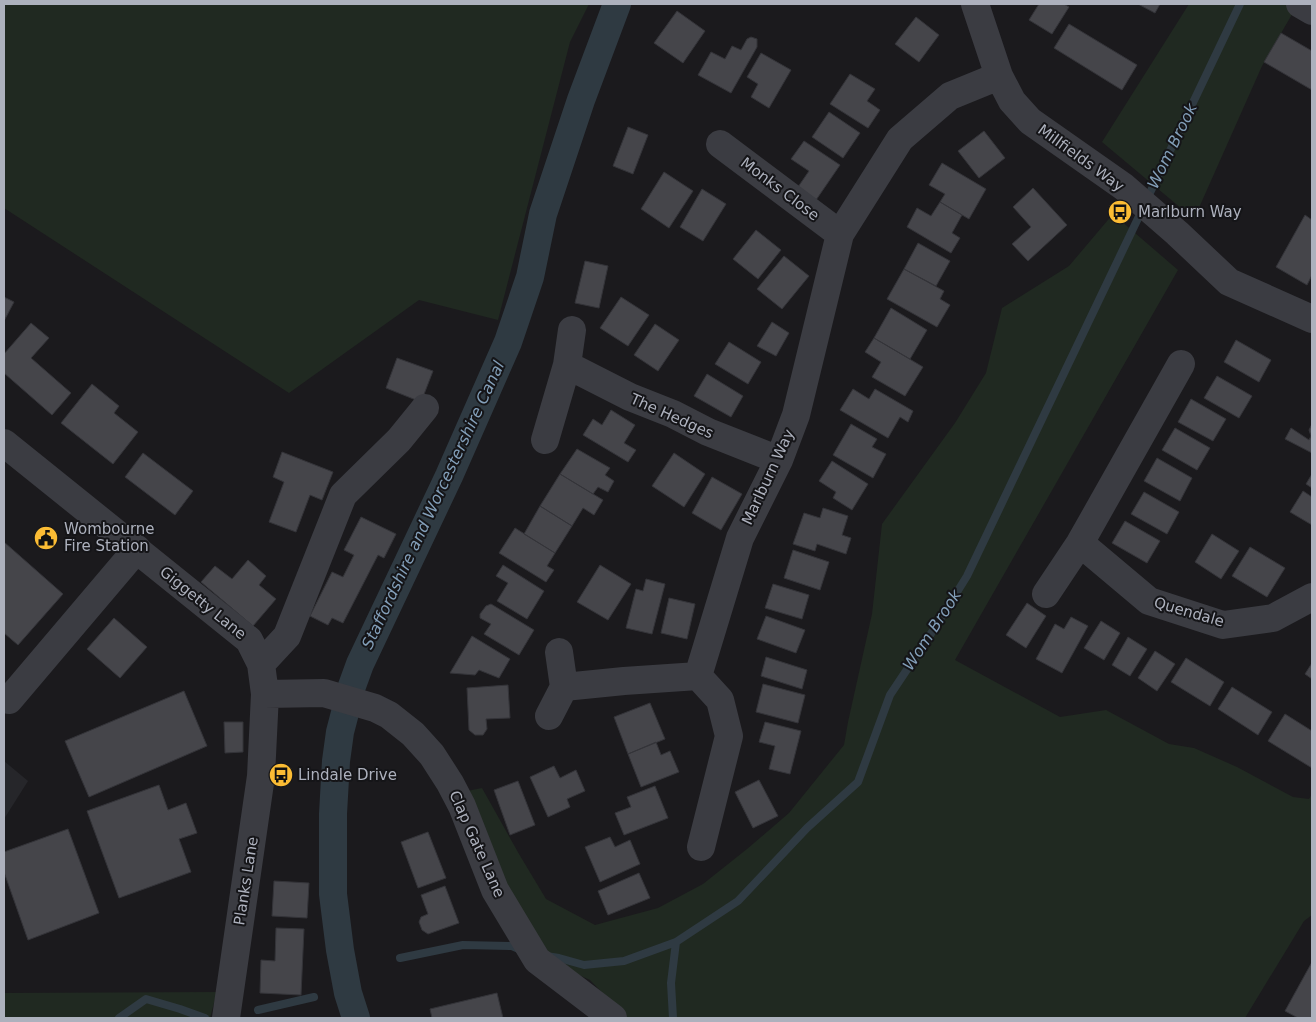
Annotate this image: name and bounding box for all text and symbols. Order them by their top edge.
water label: Wom Brook [1143,100,1201,192]
street label: Millfields Way [1034,121,1128,195]
street label: Monks Close [737,154,823,224]
bus stop icon: Marlburn Way [1107,199,1133,225]
place label: Marlburn Way [1138,203,1242,221]
water label: Staffordshire and Worcestershire Canal [358,357,509,652]
street label: The Hedges [627,389,717,442]
street label: Marlburn Way [738,426,798,528]
place label: Wombourne Fire Station [64,520,155,555]
public building icon: Wombourne Fire Station [33,525,59,551]
street label: Giggetty Lane [156,563,250,643]
water label: Wom Brook [899,585,966,674]
street label: Quendale [1152,593,1226,631]
bus stop icon: Lindale Drive [268,762,294,788]
place label: Lindale Drive [298,766,397,784]
street label: Clap Gate Lane [445,788,509,900]
street label: Planks Lane [230,835,262,927]

